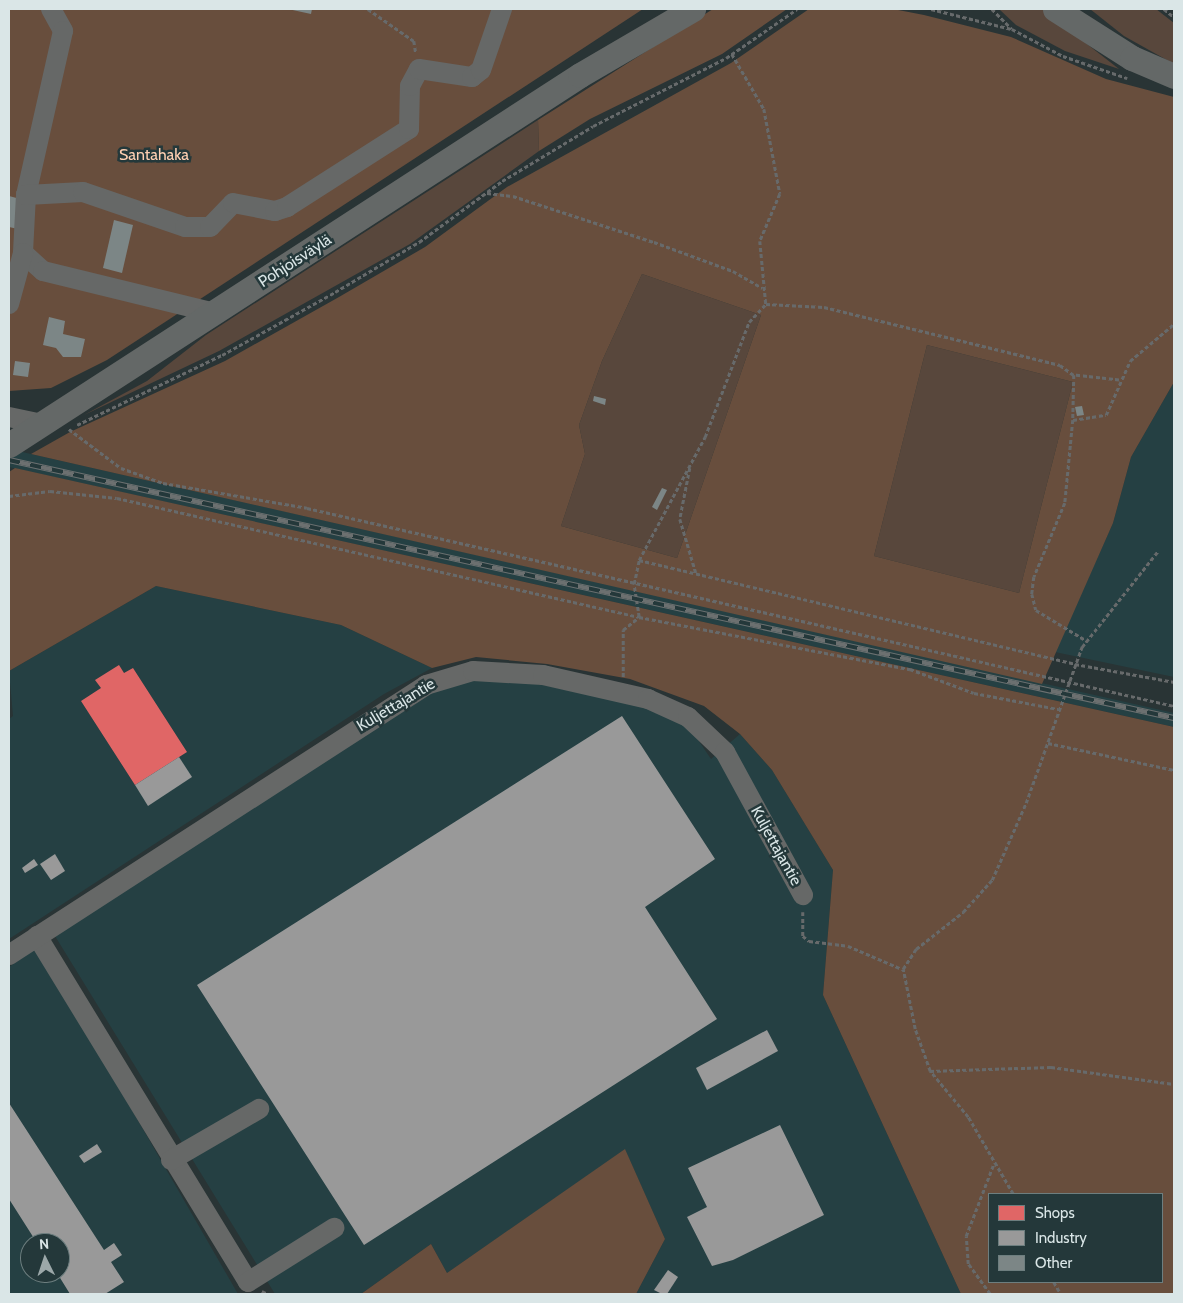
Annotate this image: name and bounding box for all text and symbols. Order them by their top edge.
park label: Santahaka [119,145,189,165]
street label: Pohjoisväylä [255,230,335,292]
street label: Kuljettajantie [353,674,439,736]
street label: Kuljettajantie [746,803,806,889]
legend [988,1193,1163,1283]
text: Shops [1035,1204,1075,1222]
text: Industry [1035,1229,1087,1247]
north arrow [20,1233,70,1283]
text: N [38,1235,50,1253]
text: Other [1035,1254,1072,1272]

